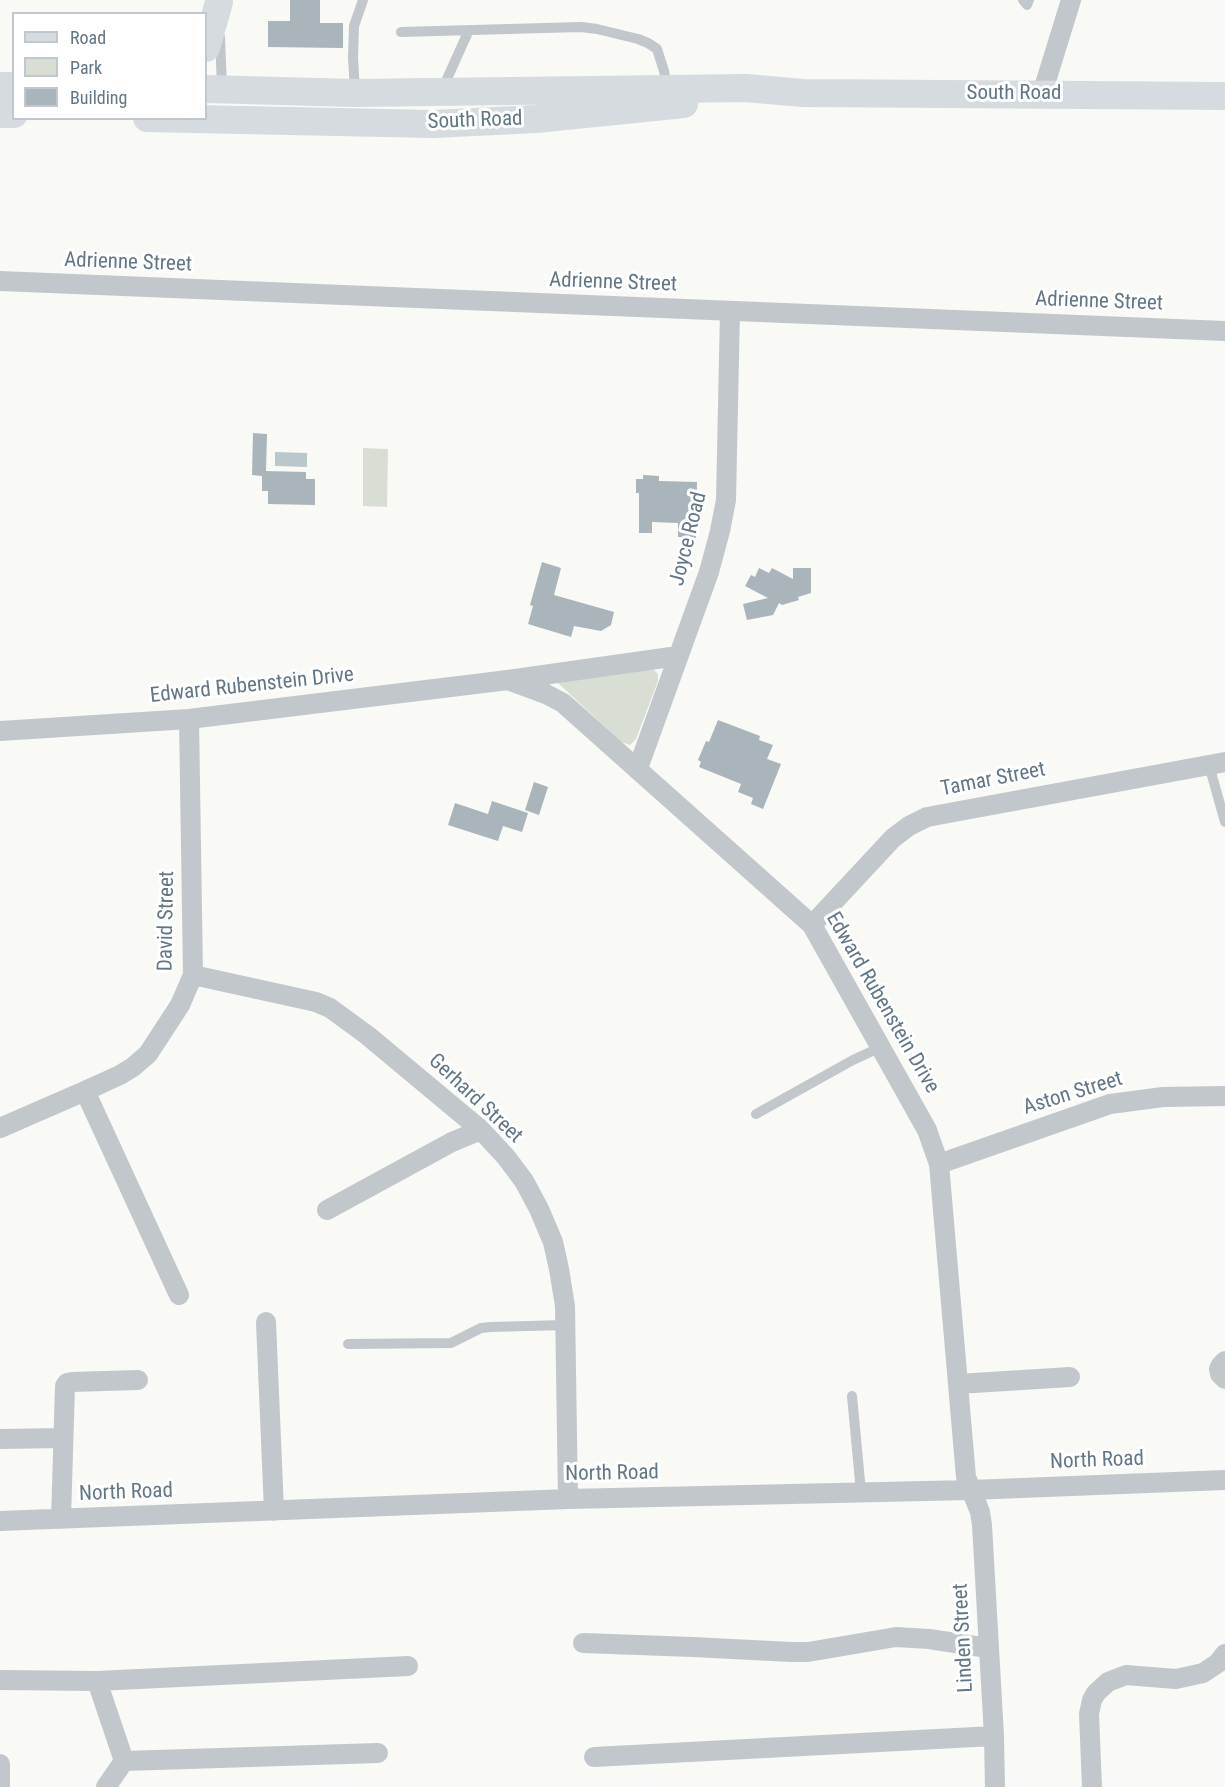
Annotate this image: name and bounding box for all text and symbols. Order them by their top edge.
legend [12,12,207,120]
text: Road [70,27,106,48]
text: Park [70,57,102,78]
street label: South Road [967,81,1061,107]
text: Building [70,87,127,108]
street label: South Road [427,107,523,135]
street label: Adrienne Street [64,248,192,278]
street label: Adrienne Street [549,268,677,298]
street label: Adrienne Street [1035,287,1163,317]
street label: Joyce Road [665,490,713,588]
street label: Edward Rubenstein Drive [149,663,355,709]
street label: Tamar Street [939,758,1047,802]
street label: David Street [154,871,180,971]
street label: Edward Rubenstein Drive [820,908,944,1098]
street label: Gerhard Street [423,1049,527,1149]
street label: Aston Street [1020,1067,1126,1121]
street label: North Road [1050,1447,1144,1475]
street label: North Road [565,1461,659,1487]
street label: North Road [79,1479,173,1507]
street label: Linden Street [949,1583,979,1693]

